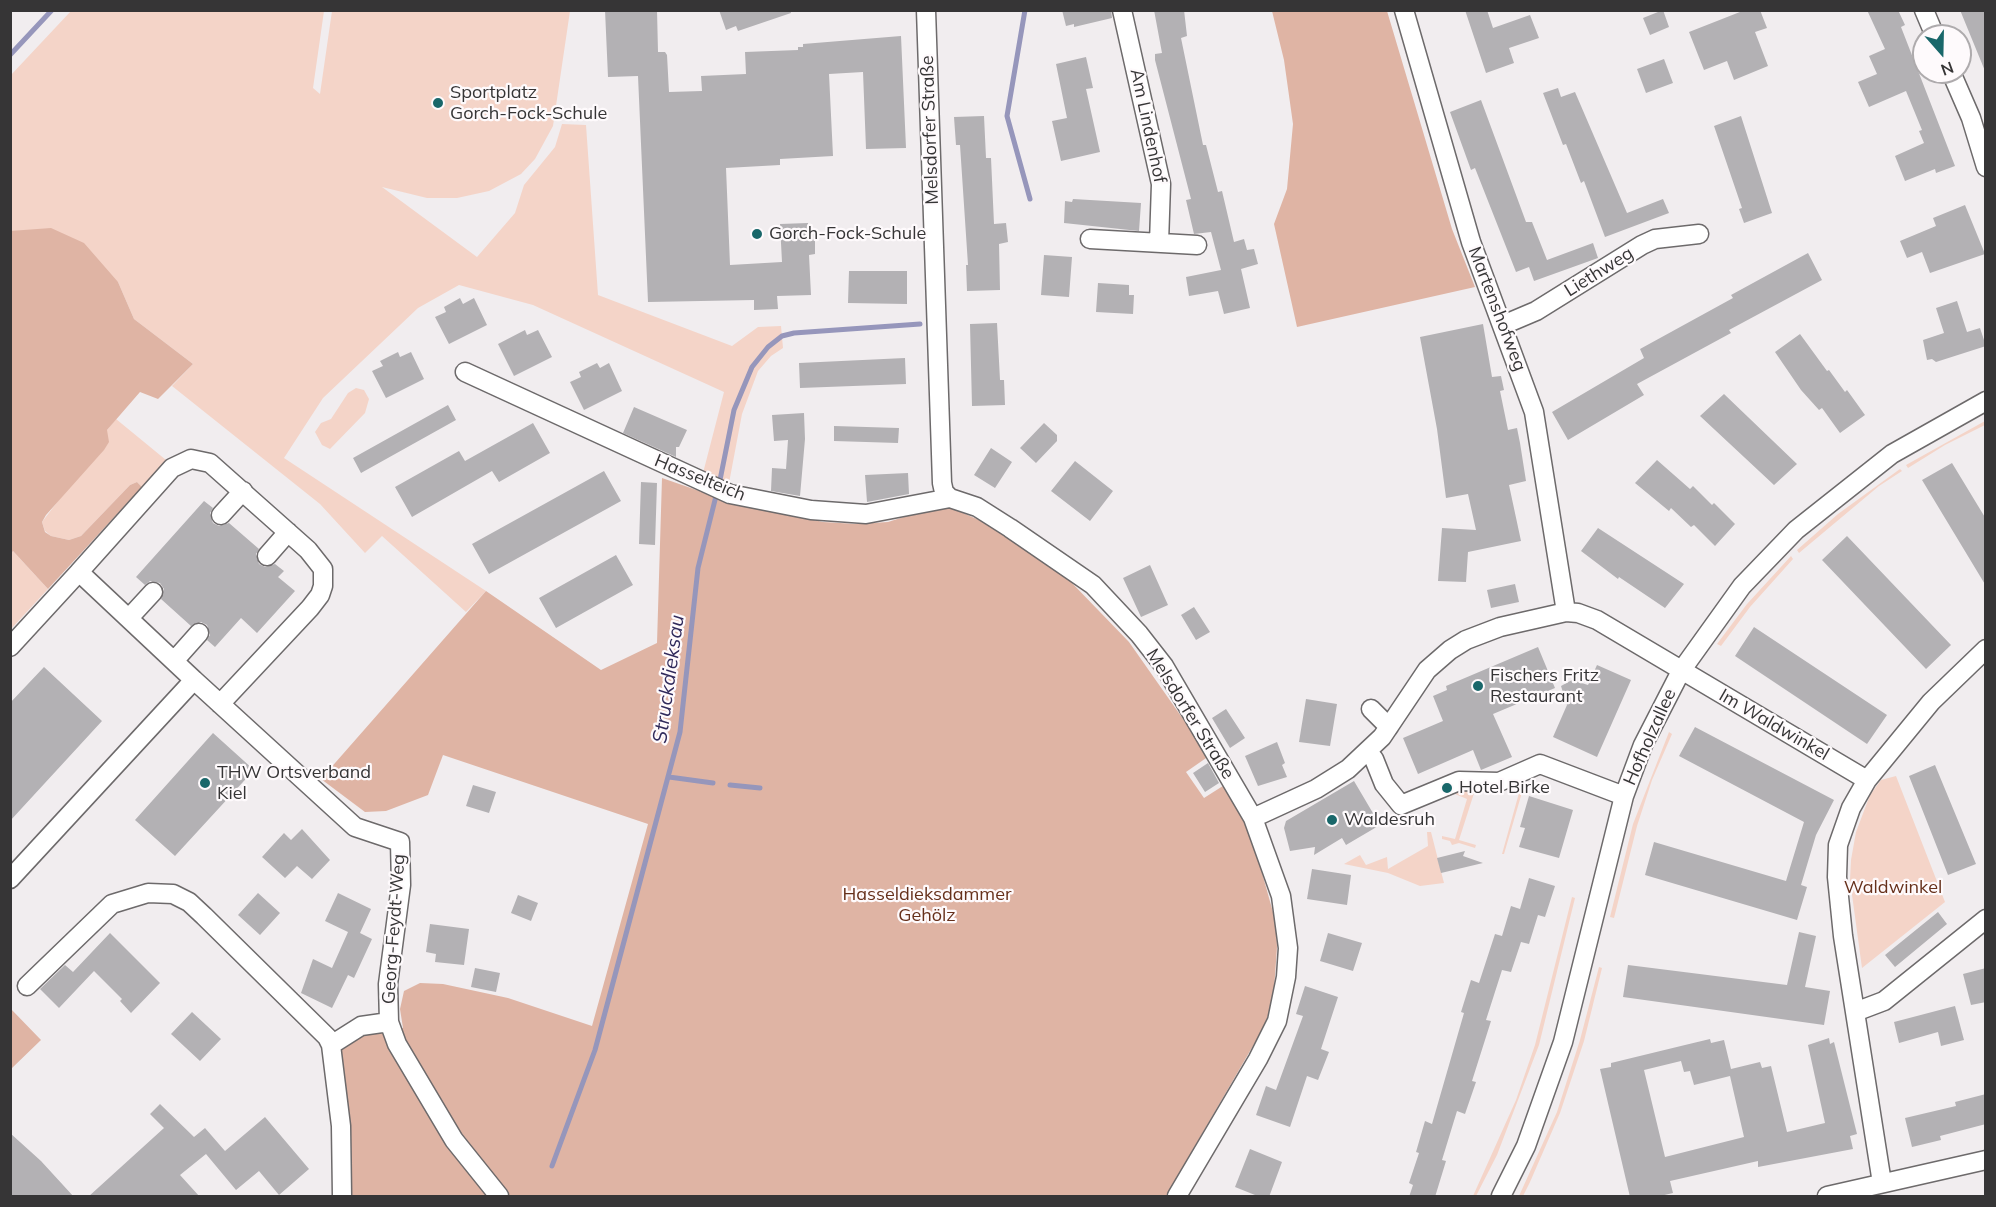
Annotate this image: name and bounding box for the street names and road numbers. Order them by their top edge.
street label: Melsdorfer Straße [917,55,943,205]
street label: Am Lindenhof [1125,67,1171,185]
street label: Liethweg [1561,242,1637,302]
street label: Martenshofweg [1463,244,1531,374]
street label: Hasselteich [651,450,749,506]
street label: Melsdorfer Straße [1141,645,1239,783]
street label: Hofholzallee [1619,685,1681,789]
street label: Im Waldwinkel [1715,685,1833,765]
street label: Georg-Feydt-Weg [378,853,410,1005]

